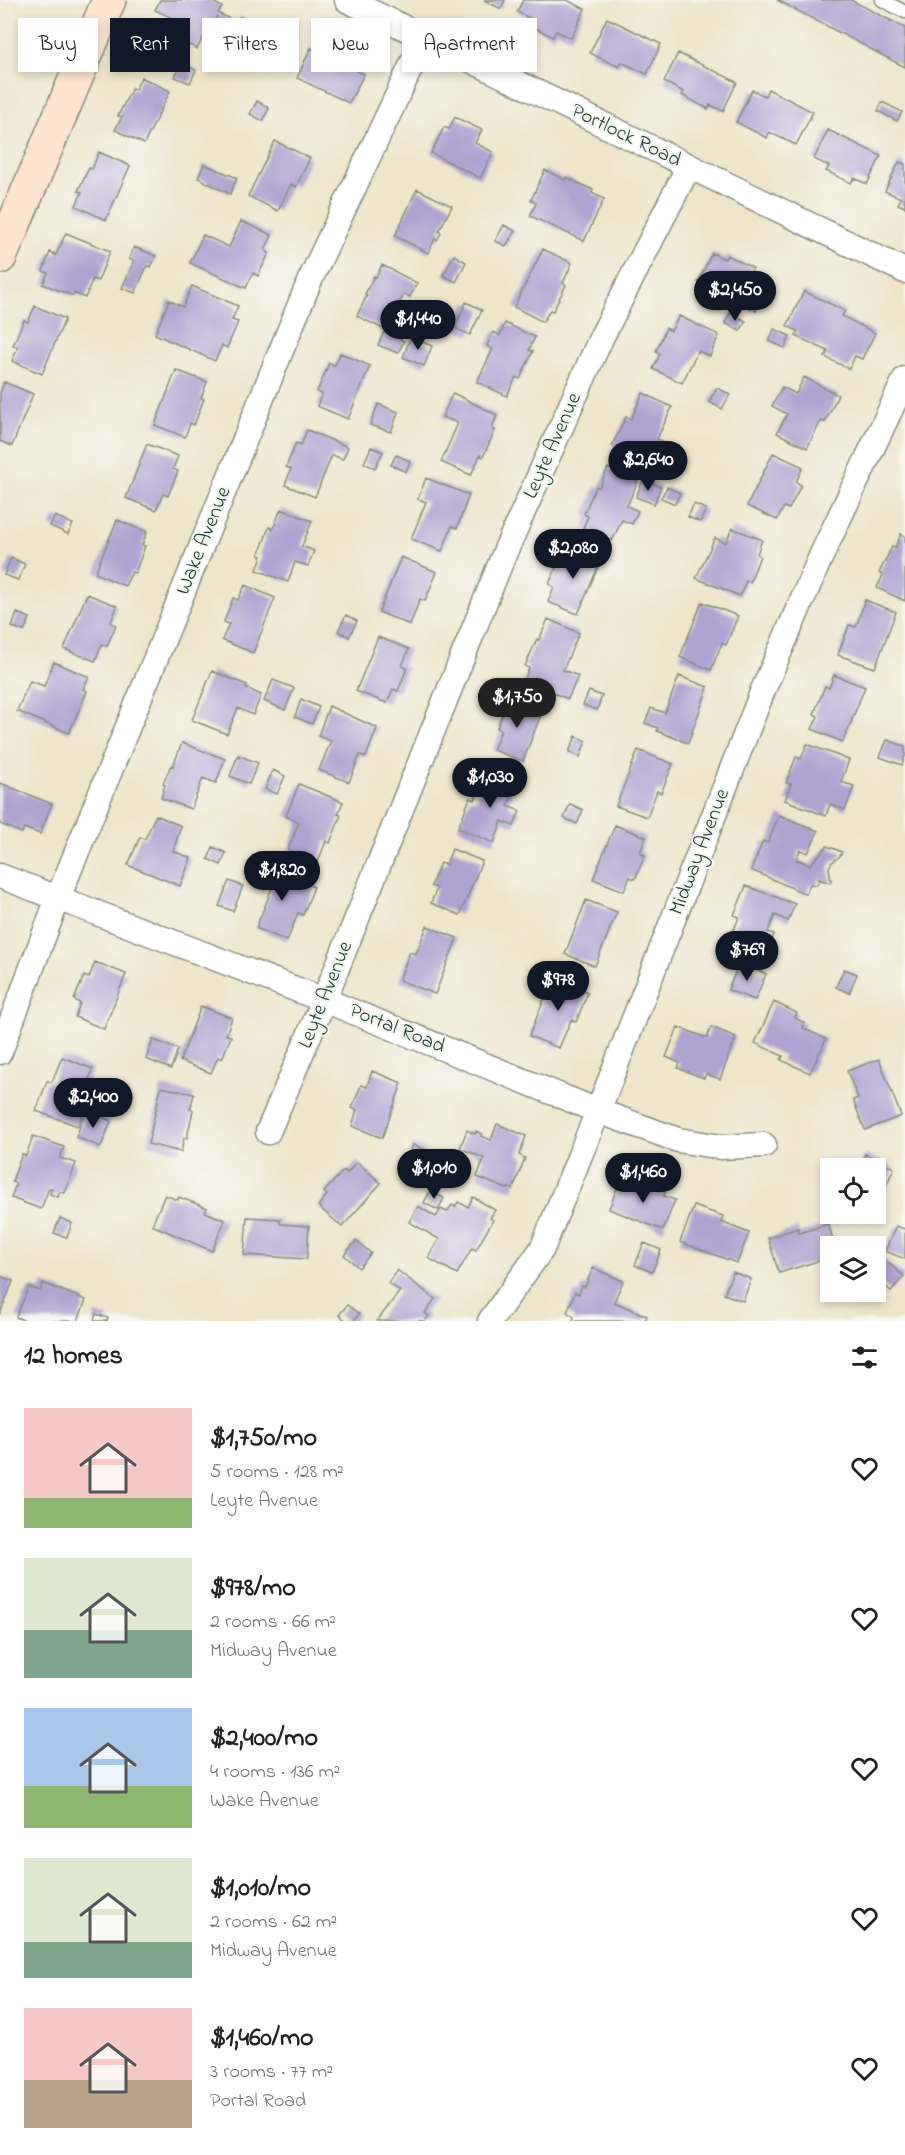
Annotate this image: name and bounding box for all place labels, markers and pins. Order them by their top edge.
pin: $2,450 [686,271,784,322]
pin: $1,440 [369,300,467,351]
pin: $2,640 [599,441,697,492]
pin: $2,080 [524,529,622,580]
pin: $1,750 [468,678,566,729]
pin: $1,030 [441,758,539,809]
pin: $1,820 [233,851,331,902]
pin: $769 [711,931,783,982]
pin: $978 [522,961,594,1012]
pin: $2,400 [44,1078,142,1129]
pin: $1,010 [385,1149,483,1200]
pin: $1,460 [594,1153,692,1204]

